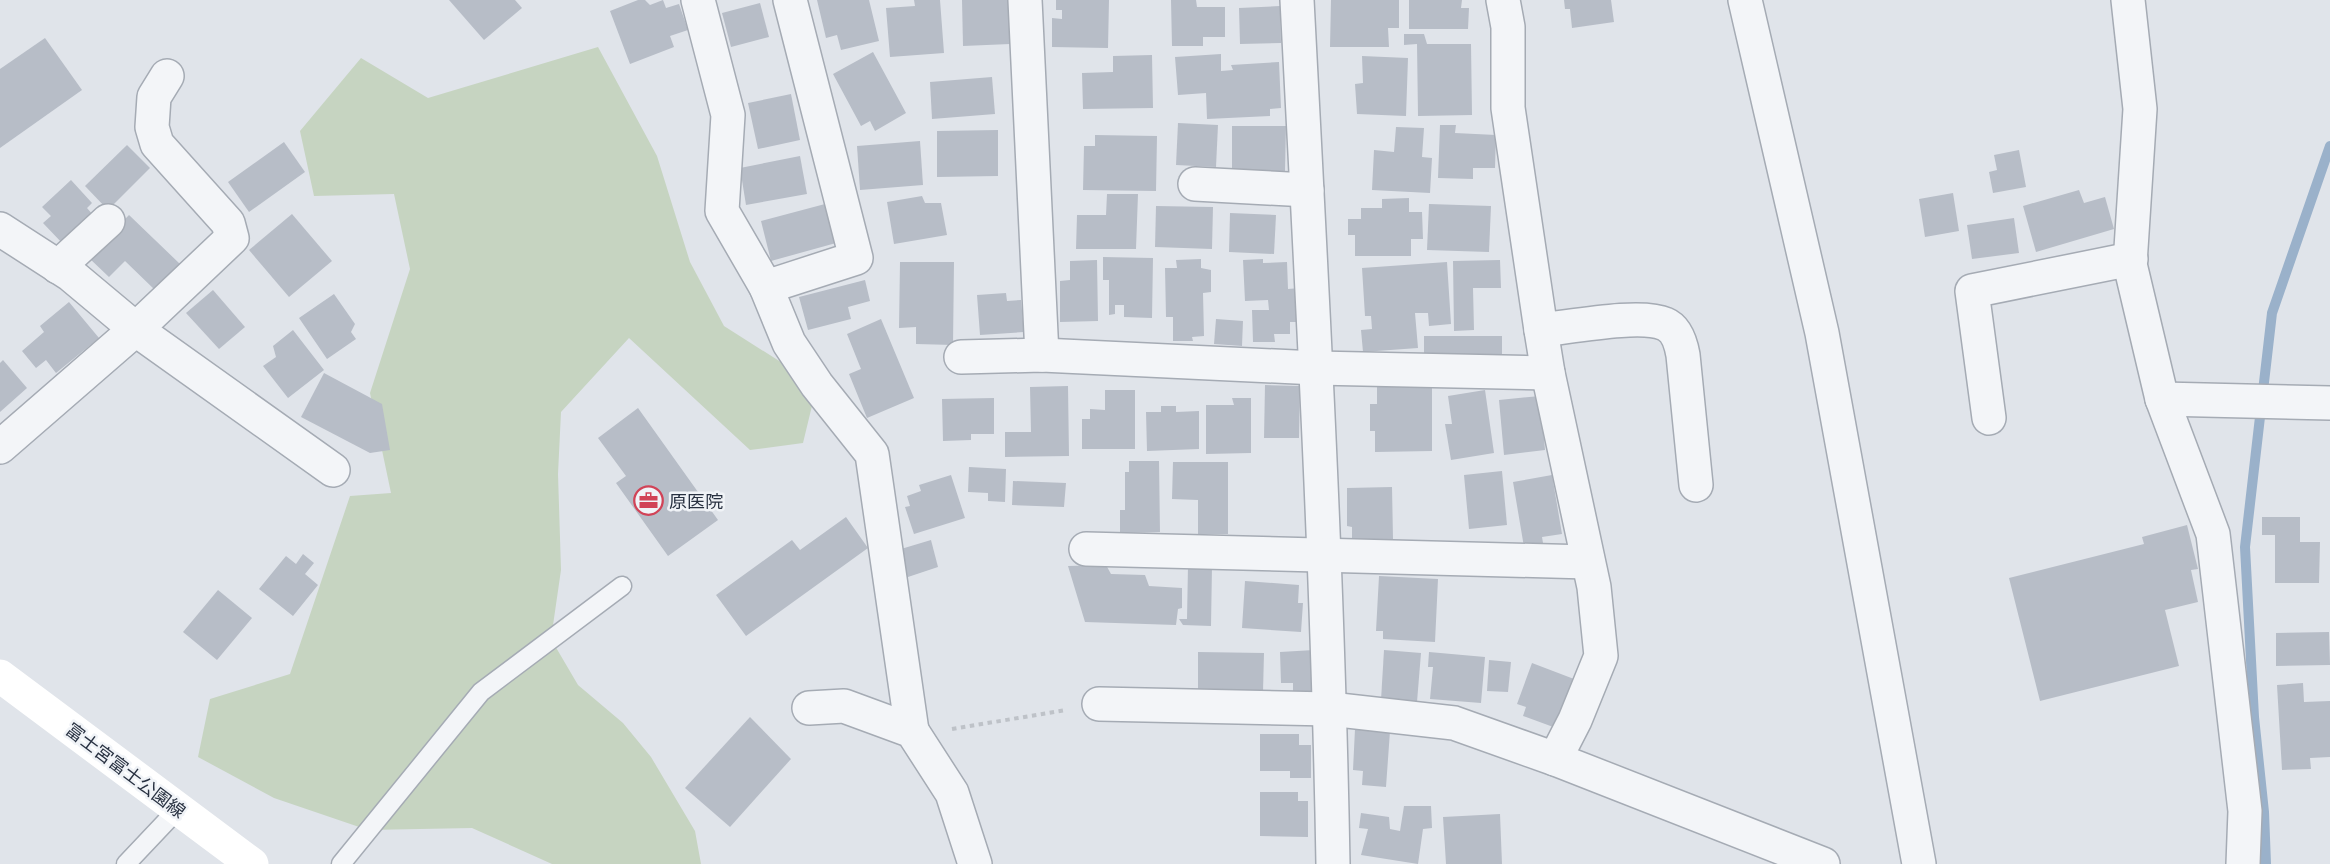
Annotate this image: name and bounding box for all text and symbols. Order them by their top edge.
office icon: 原医院 [632,485,664,517]
place label: 原医院 [669,489,723,513]
street label: 富士宮富士公園線 [61,717,191,823]

